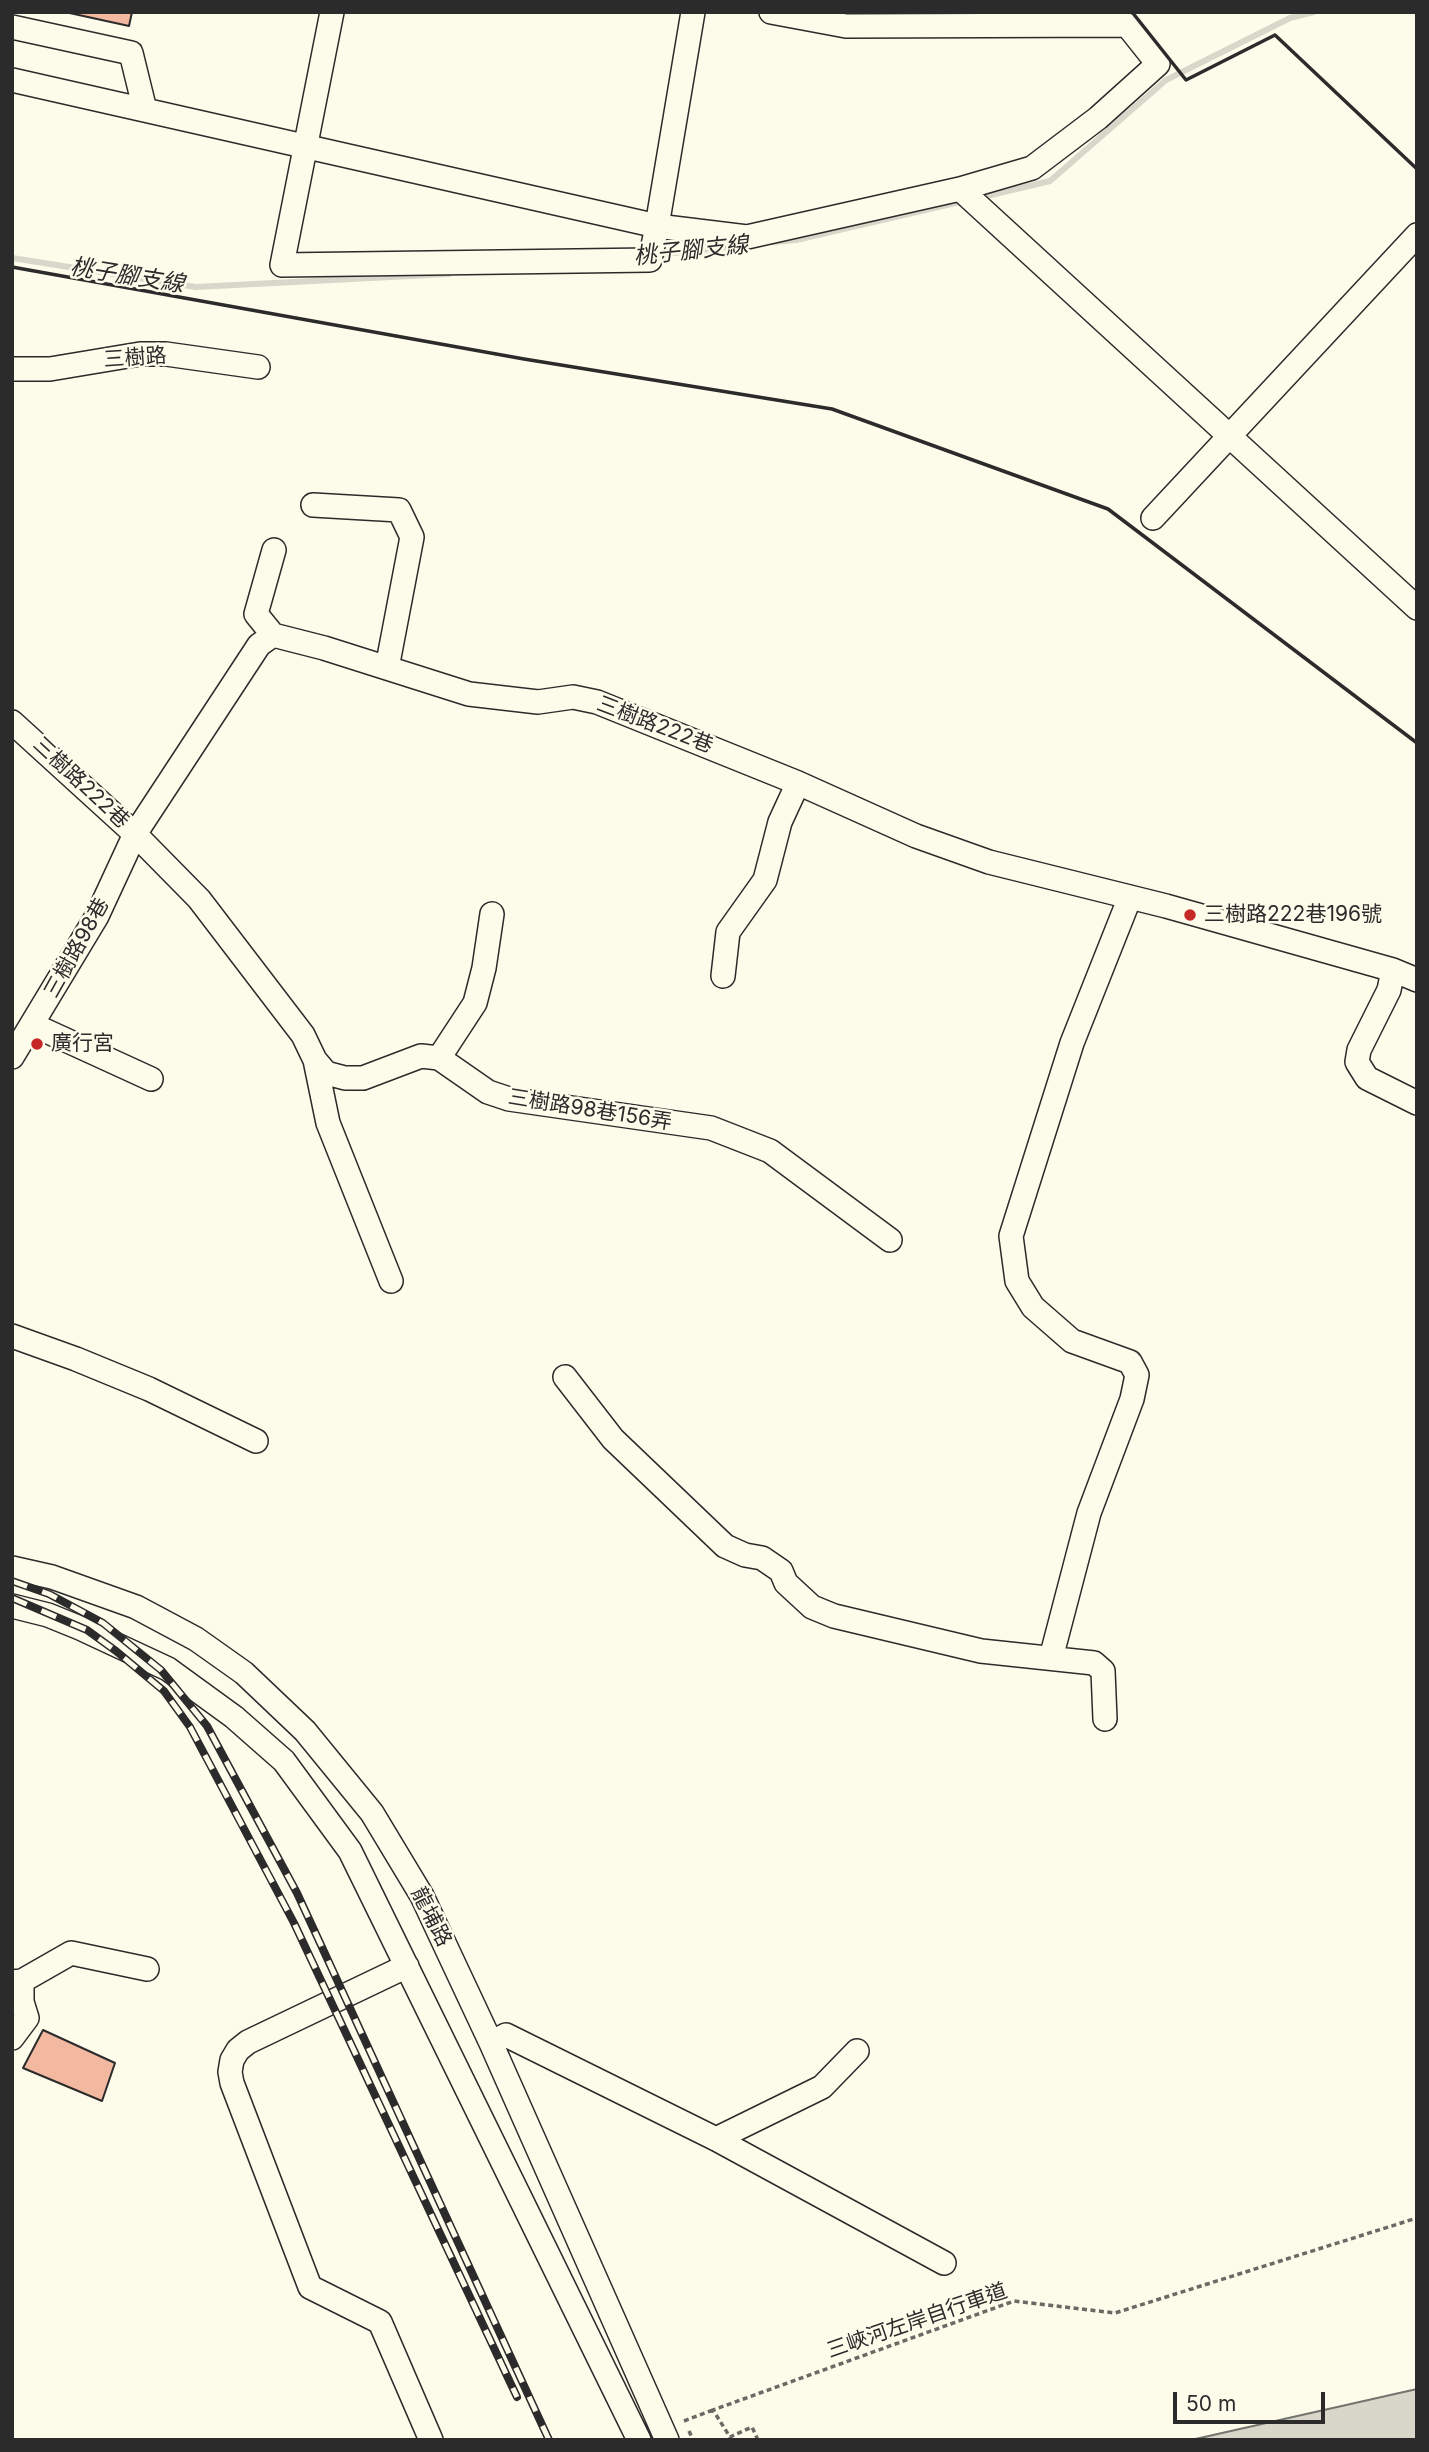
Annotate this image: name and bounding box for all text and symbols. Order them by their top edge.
water label: 桃子腳支線 [632,231,750,271]
water label: 桃子腳支線 [68,253,186,299]
street label: 三樹路 [103,343,167,373]
street label: 三樹路222巷 [593,691,717,759]
street label: 三樹路222巷 [28,732,134,834]
street label: 三樹路98巷 [39,894,115,1002]
place label: 三樹路222巷196號 [1204,902,1382,928]
marker: 三樹路222巷196號 [1182,907,1198,923]
place label: 廣行宮 [51,1031,114,1057]
marker: 廣行宮 [29,1036,45,1052]
street label: 三樹路98巷156弄 [506,1085,674,1135]
street label: 龍埔路 [405,1883,457,1951]
street label: 三峽河左岸自行車道 [824,2278,1010,2364]
scale bar [1177,2378,1329,2422]
text: 50 m [1186,2391,1236,2416]

